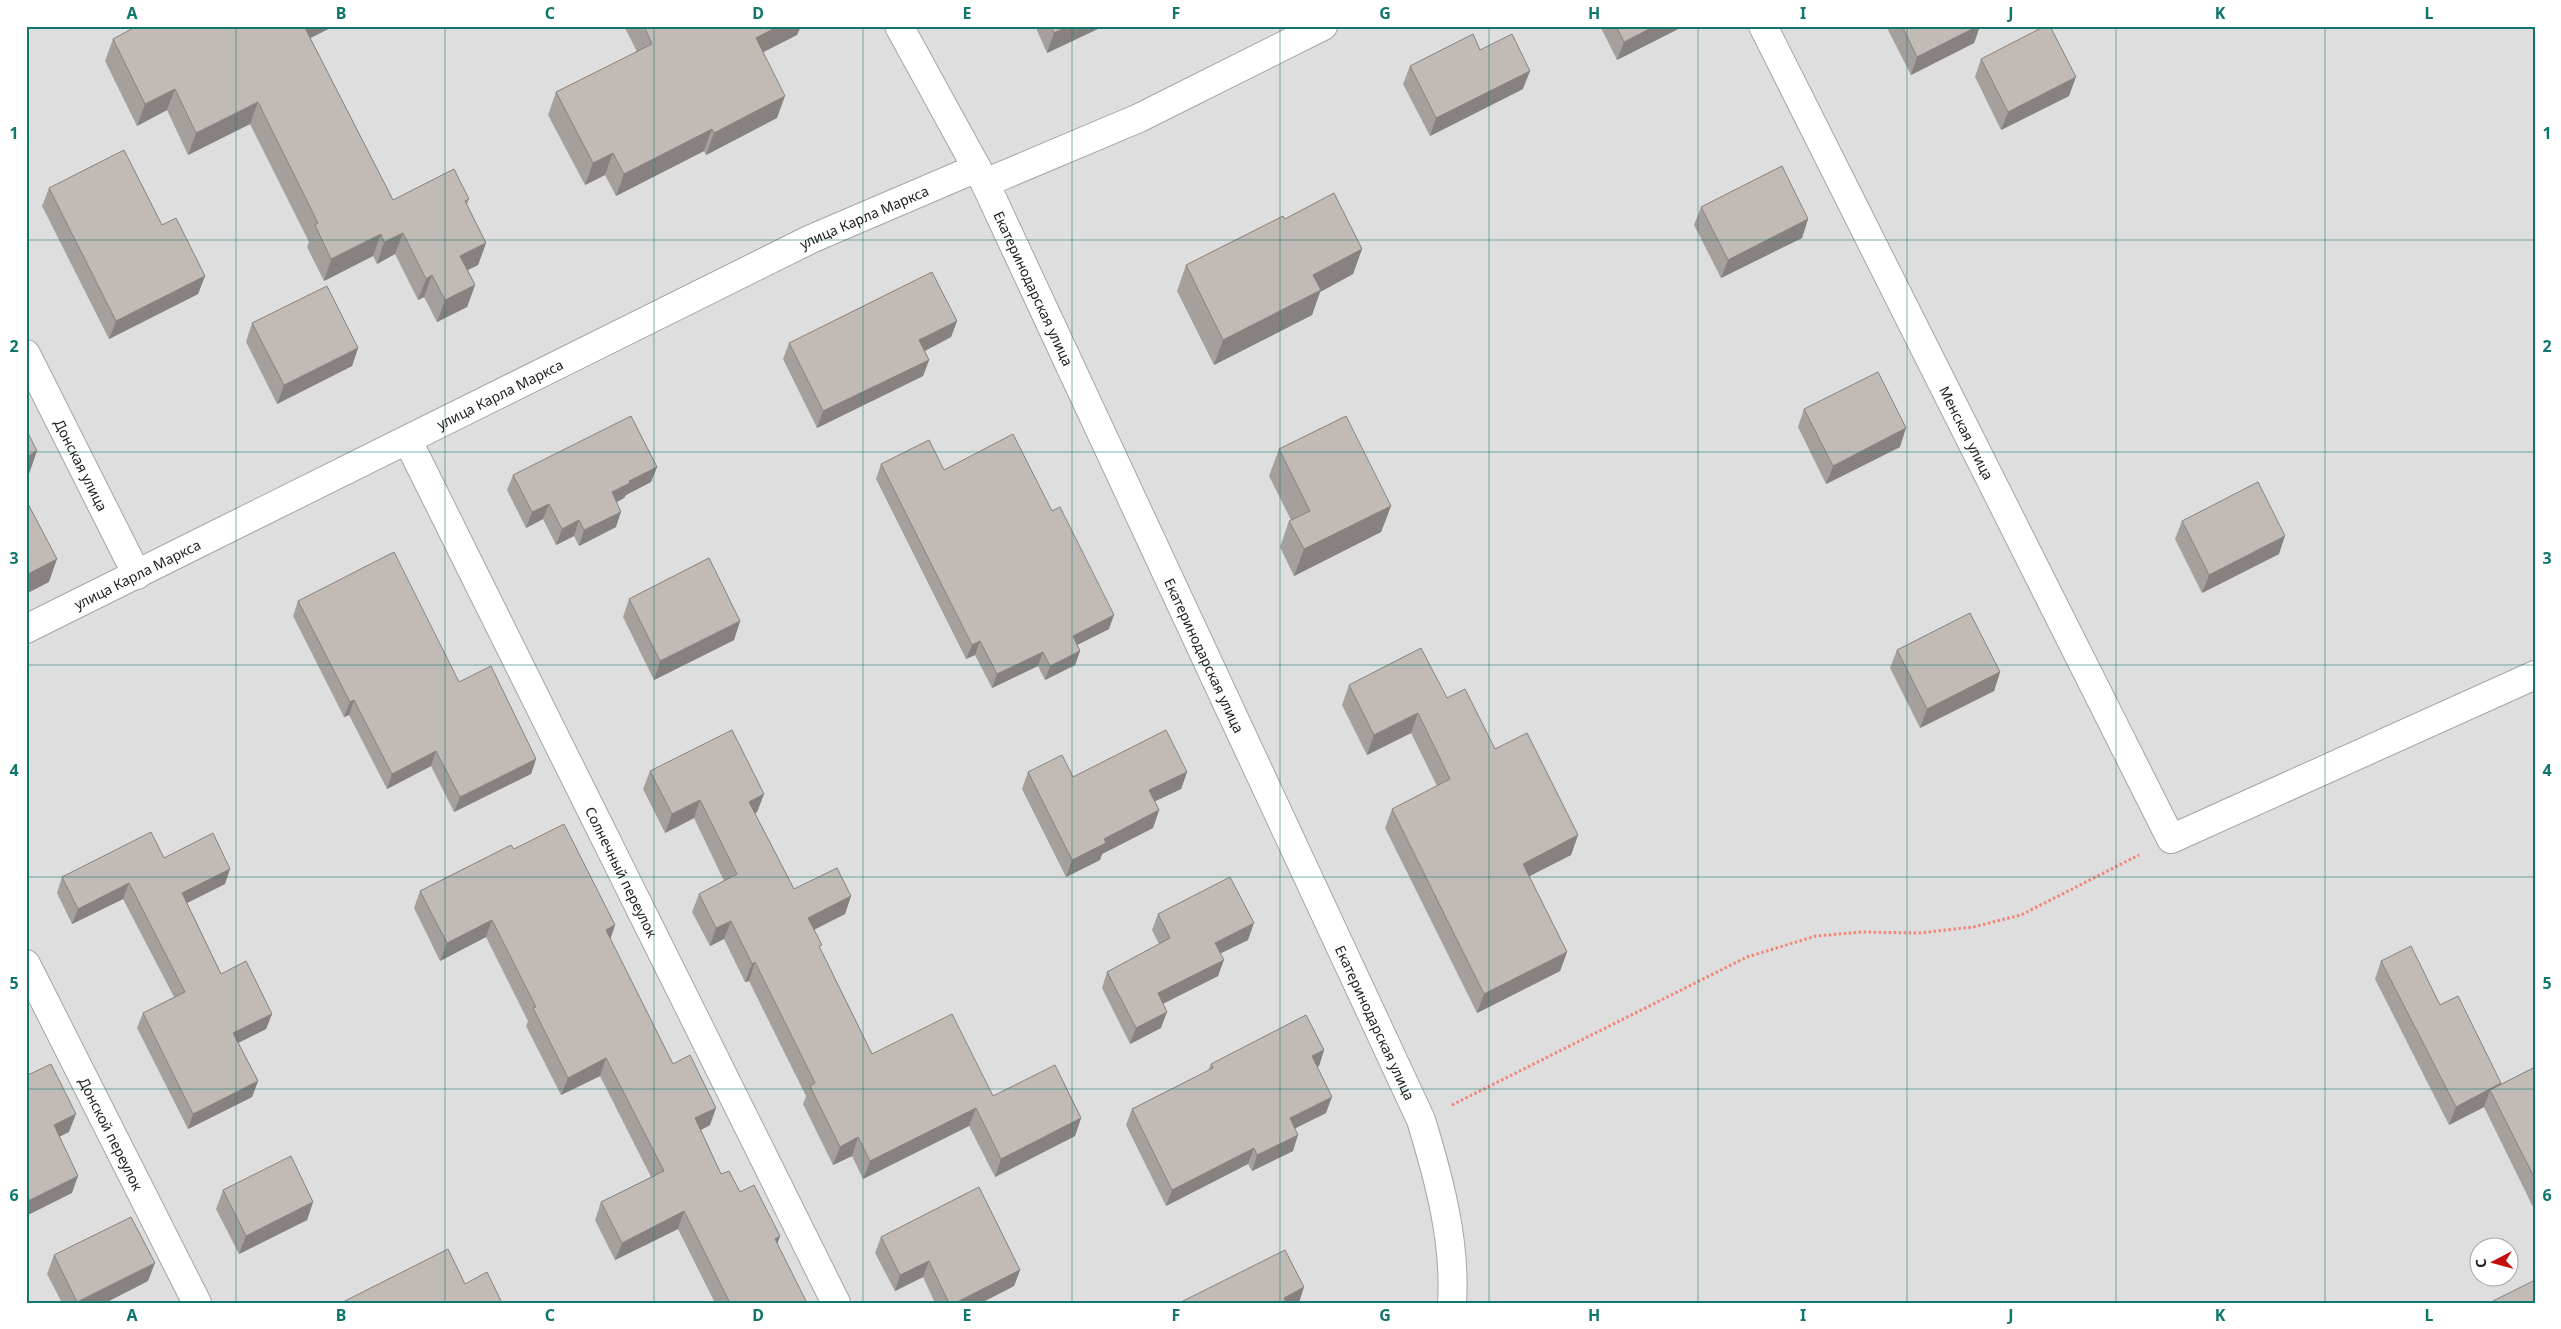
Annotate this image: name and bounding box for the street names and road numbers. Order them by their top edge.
street label: улица Карла Маркса [796,180,931,253]
street label: Екатеринодарская улица [990,208,1078,369]
street label: улица Карла Маркса [433,354,566,433]
street label: Менская улица [1936,383,1999,483]
street label: Донская улица [51,416,113,514]
street label: улица Карла Маркса [71,534,203,613]
street label: Екатеринодарская улица [1161,575,1249,736]
street label: Солнечный переулок [581,803,663,941]
street label: Екатеринодарская улица [1331,942,1420,1103]
street label: Донской переулок [75,1074,148,1194]

